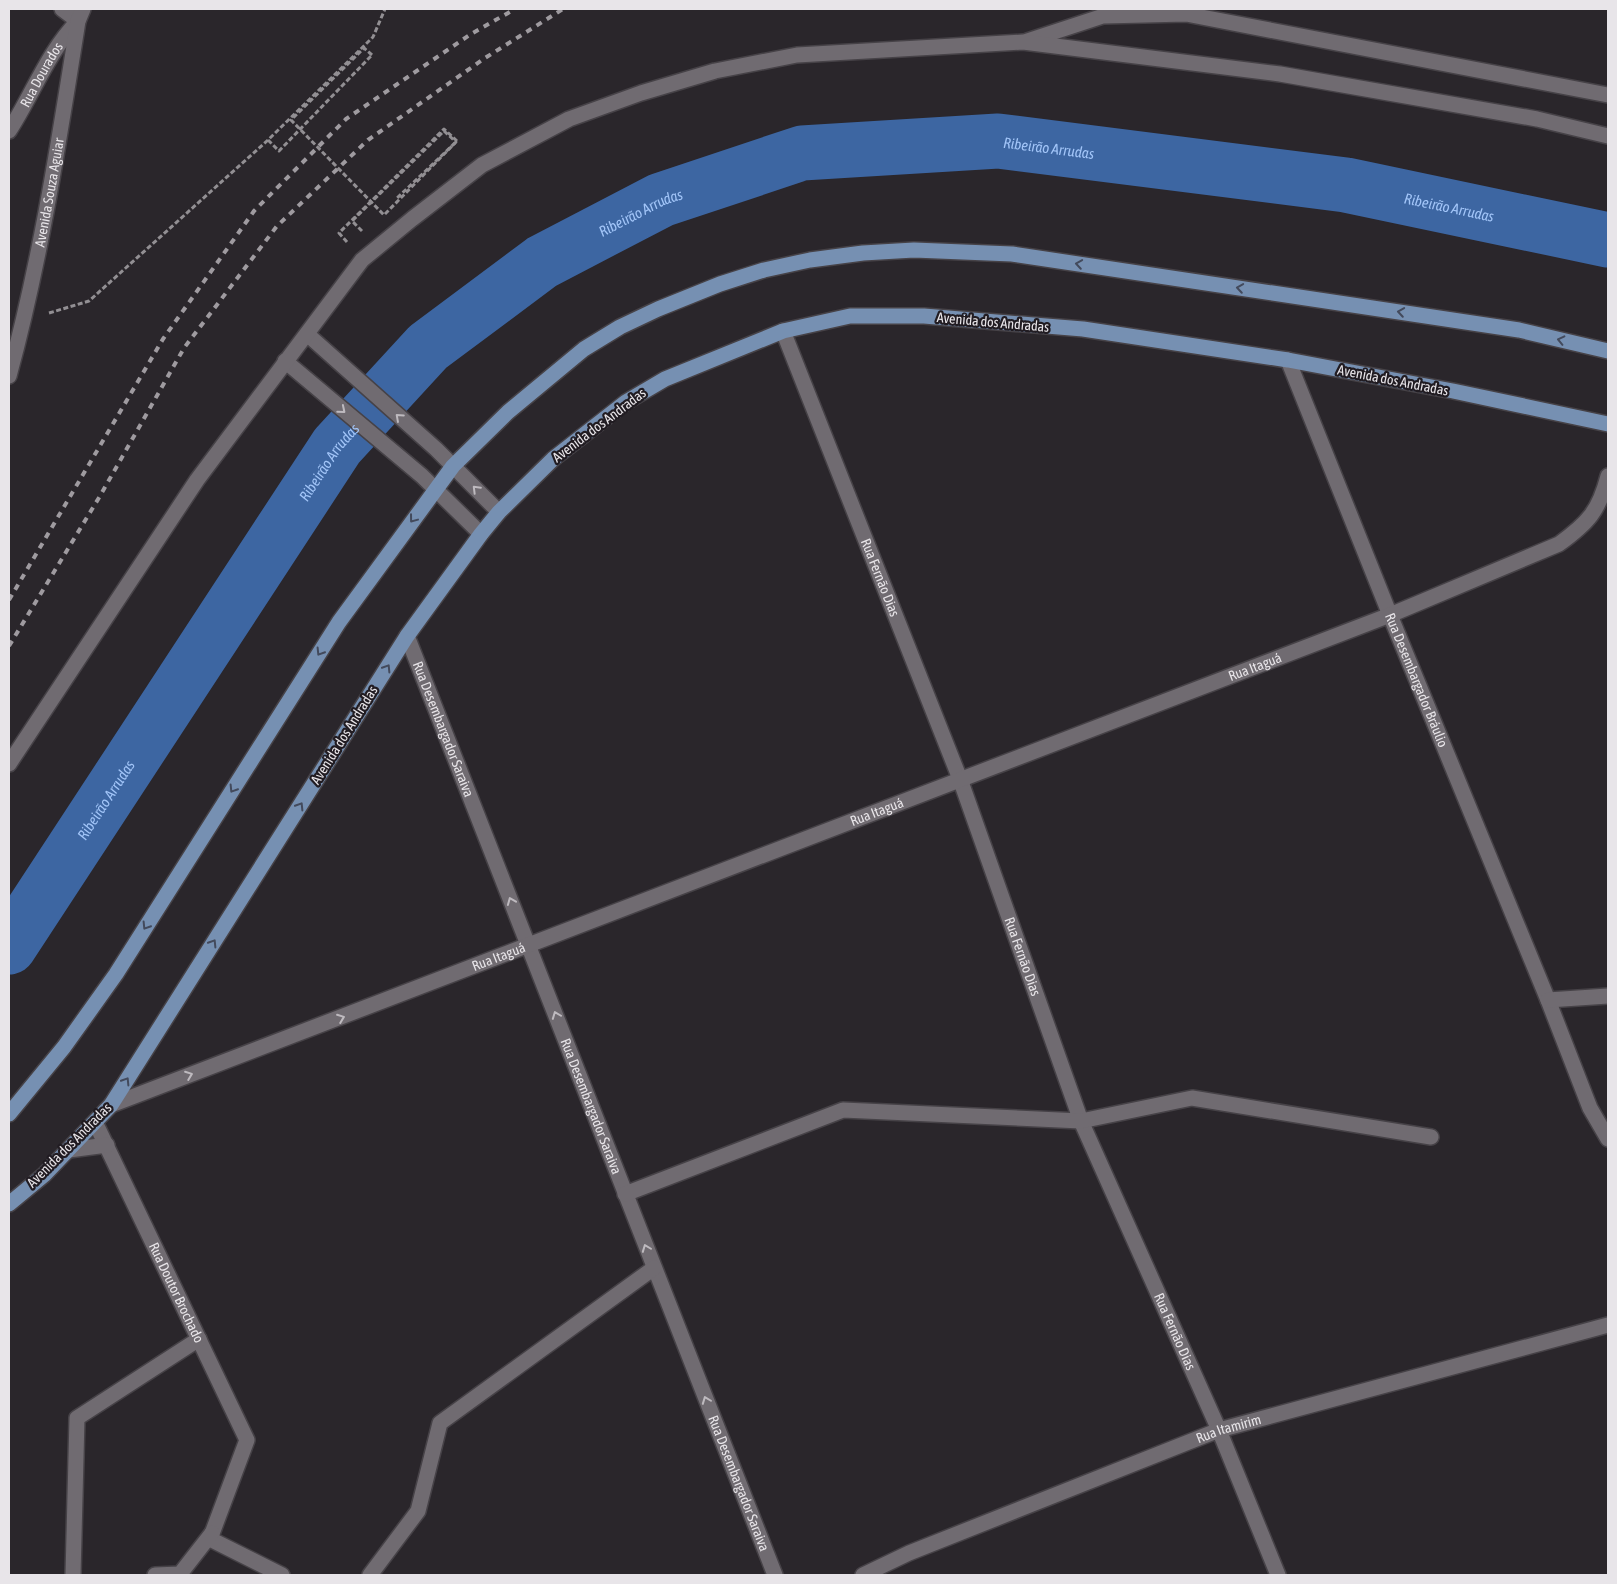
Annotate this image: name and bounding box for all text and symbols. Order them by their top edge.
street label: Rua Dourados [17,39,66,110]
water label: Ribeirão Arrudas [1003,133,1095,162]
street label: Avenida Souza Aguiar [31,136,67,248]
water label: Ribeirão Arrudas [596,185,685,240]
water label: Ribeirão Arrudas [1403,189,1496,224]
one-way arrow [1075,259,1084,269]
one-way arrow [1236,283,1244,294]
one-way arrow [1396,307,1404,318]
street label: Avenida dos Andradas [936,309,1050,335]
one-way arrow [1556,335,1565,346]
street label: Avenida dos Andradas [1336,361,1450,399]
street label: Avenida dos Andradas [549,385,649,465]
one-way arrow [336,404,345,413]
one-way arrow [396,414,405,423]
water label: Ribeirão Arrudas [295,420,362,504]
one-way arrow [473,486,482,495]
one-way arrow [411,513,419,522]
street label: Rua Fernão Dias [858,536,903,619]
street label: Rua Desembargador Bráulio [1382,611,1451,750]
one-way arrow [316,646,326,655]
street label: Rua Itaguá [1226,649,1284,684]
street label: Rua Desembargador Saraiva [410,659,477,799]
one-way arrow [380,665,390,674]
street label: Avenida dos Andradas [307,683,381,787]
water label: Ribeirão Arrudas [73,757,138,843]
one-way arrow [229,784,239,793]
street label: Rua Itaguá [848,794,906,829]
one-way arrow [293,802,303,811]
one-way arrow [507,897,517,906]
street label: Rua Fernão Dias [1002,915,1044,998]
one-way arrow [142,921,152,930]
street label: Rua Itaguá [470,939,527,974]
one-way arrow [207,940,216,949]
one-way arrow [551,1011,562,1020]
one-way arrow [336,1013,345,1024]
street label: Rua Desembargador Saraiva [557,1036,625,1176]
one-way arrow [184,1071,193,1081]
one-way arrow [120,1077,130,1086]
street label: Avenida dos Andradas [23,1099,115,1191]
street label: Rua Doutor Brochado [146,1240,207,1345]
one-way arrow [642,1244,652,1253]
street label: Rua Fernão Dias [1151,1291,1199,1372]
one-way arrow [701,1396,711,1404]
street label: Rua Itamirim [1194,1411,1263,1446]
street label: Rua Desembargador Saraiva [705,1413,773,1553]

